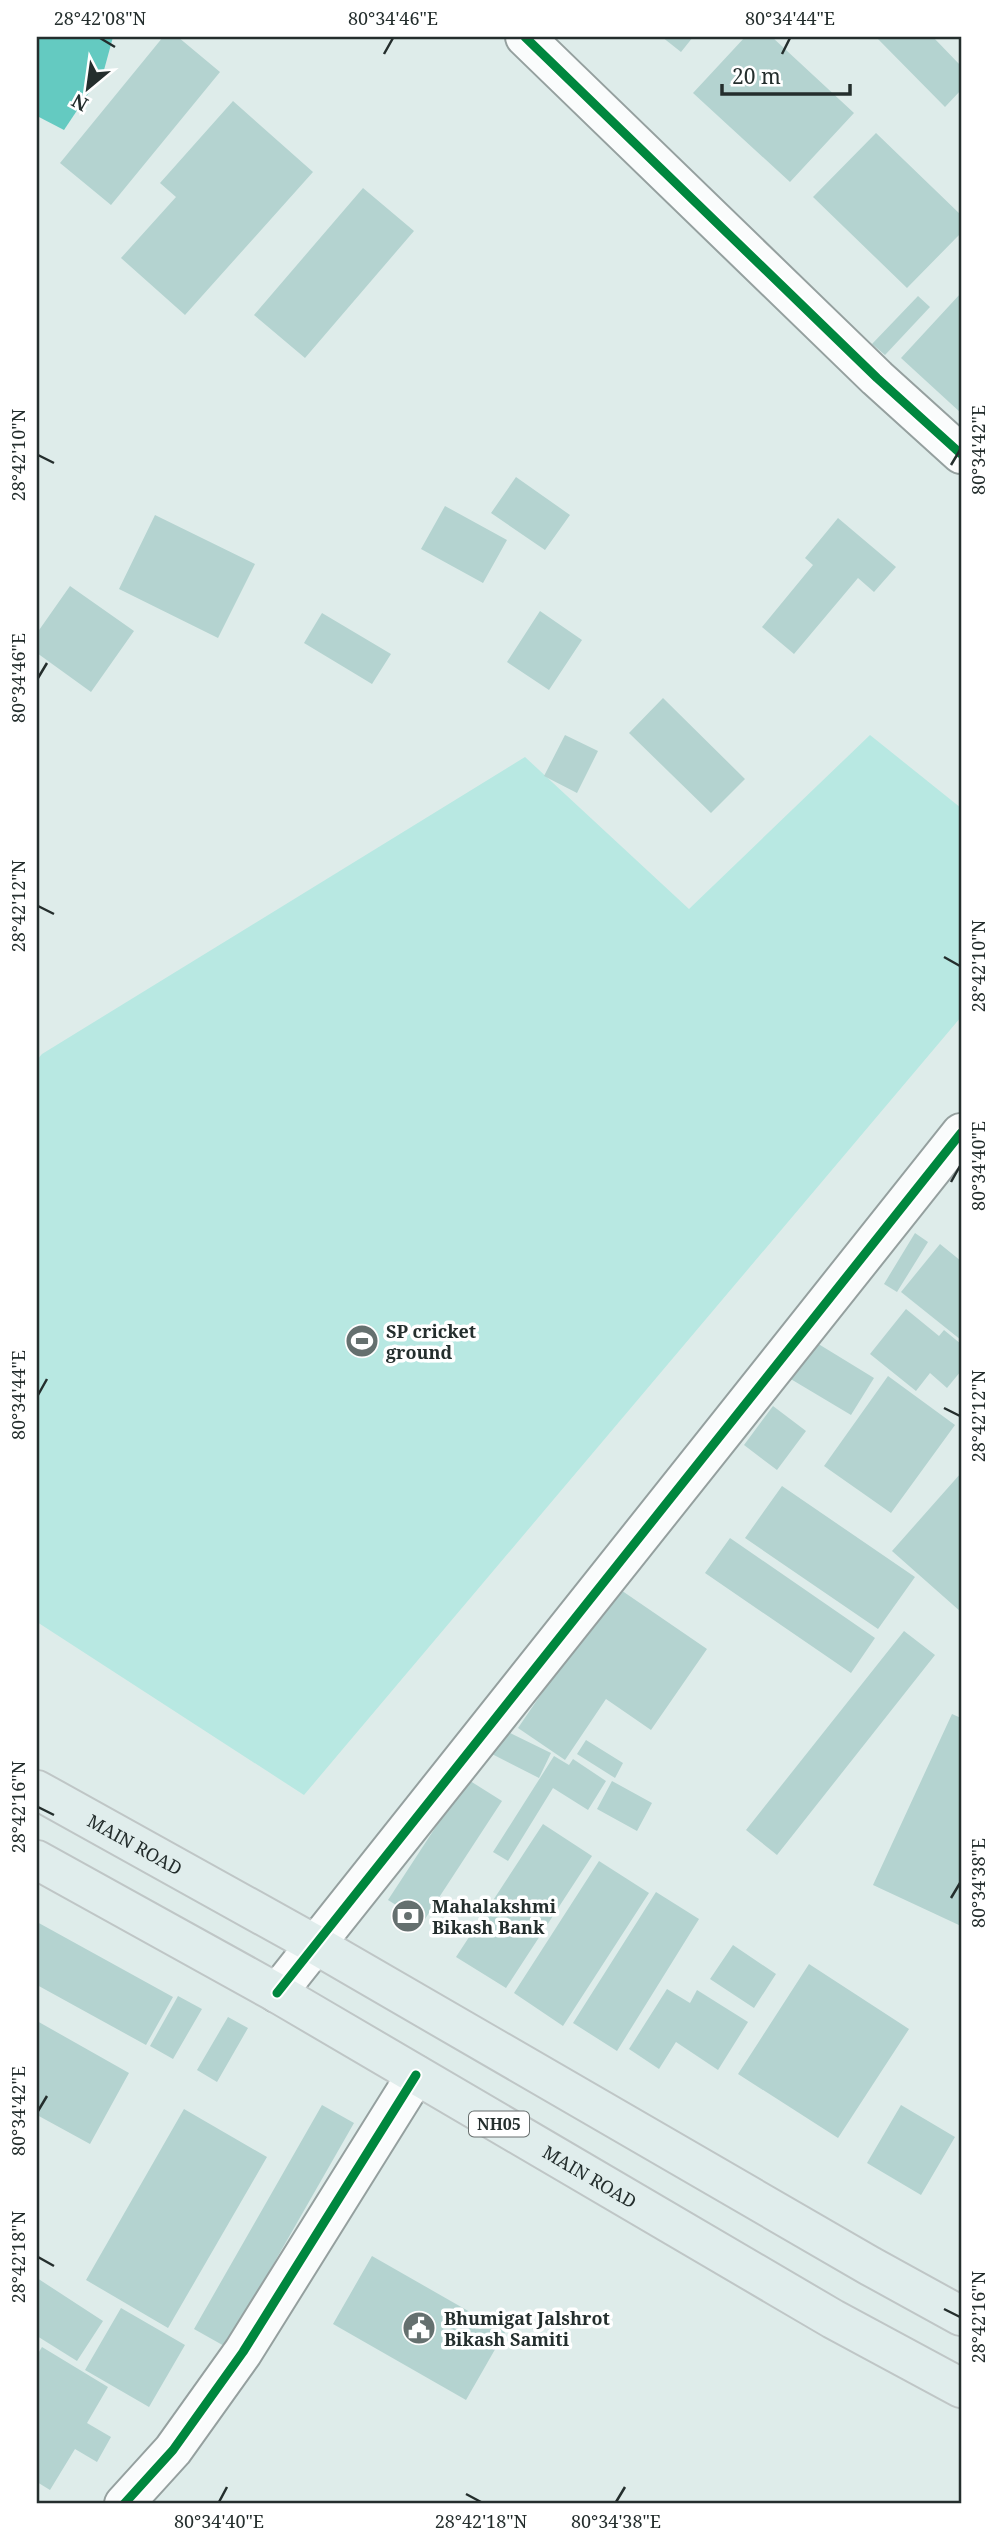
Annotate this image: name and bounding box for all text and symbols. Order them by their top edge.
text: 28°42'08"N [54,6,147,30]
text: 80°34'46"E [348,6,438,30]
text: 80°34'44"E [745,6,835,30]
north arrow [52,52,122,122]
scale bar [722,52,849,96]
text: 20 m [732,62,781,90]
text: N [67,88,93,118]
text: 80°34'42"E [966,405,990,495]
text: 28°42'10"N [6,408,30,501]
text: 80°34'46"E [6,633,30,723]
text: 28°42'12"N [6,859,30,952]
text: 28°42'10"N [966,919,990,1012]
text: 80°34'40"E [966,1121,990,1211]
place label: SP cricket ground [386,1319,476,1364]
sports icon: SP cricket ground [343,1322,381,1360]
text: 80°34'44"E [6,1350,30,1440]
text: 28°42'12"N [966,1369,990,1462]
text: 28°42'16"N [6,1760,30,1853]
street label: MAIN ROAD [83,1808,187,1880]
text: 80°34'38"E [966,1838,990,1928]
place label: Mahalakshmi Bikash Bank [432,1894,557,1939]
bank icon: Mahalakshmi Bikash Bank [389,1897,427,1935]
text: 80°34'42"E [6,2066,30,2156]
road number: NH05 [469,2112,529,2136]
street label: MAIN ROAD [539,2140,641,2213]
text: 28°42'18"N [6,2210,30,2303]
text: 28°42'16"N [966,2270,990,2363]
place label: Bhumigat Jalshrot Bikash Samiti [444,2306,610,2351]
public building icon: Bhumigat Jalshrot Bikash Samiti [400,2309,438,2347]
text: 80°34'40"E [174,2509,264,2533]
text: 28°42'18"N [435,2509,528,2533]
text: 80°34'38"E [571,2509,661,2533]

